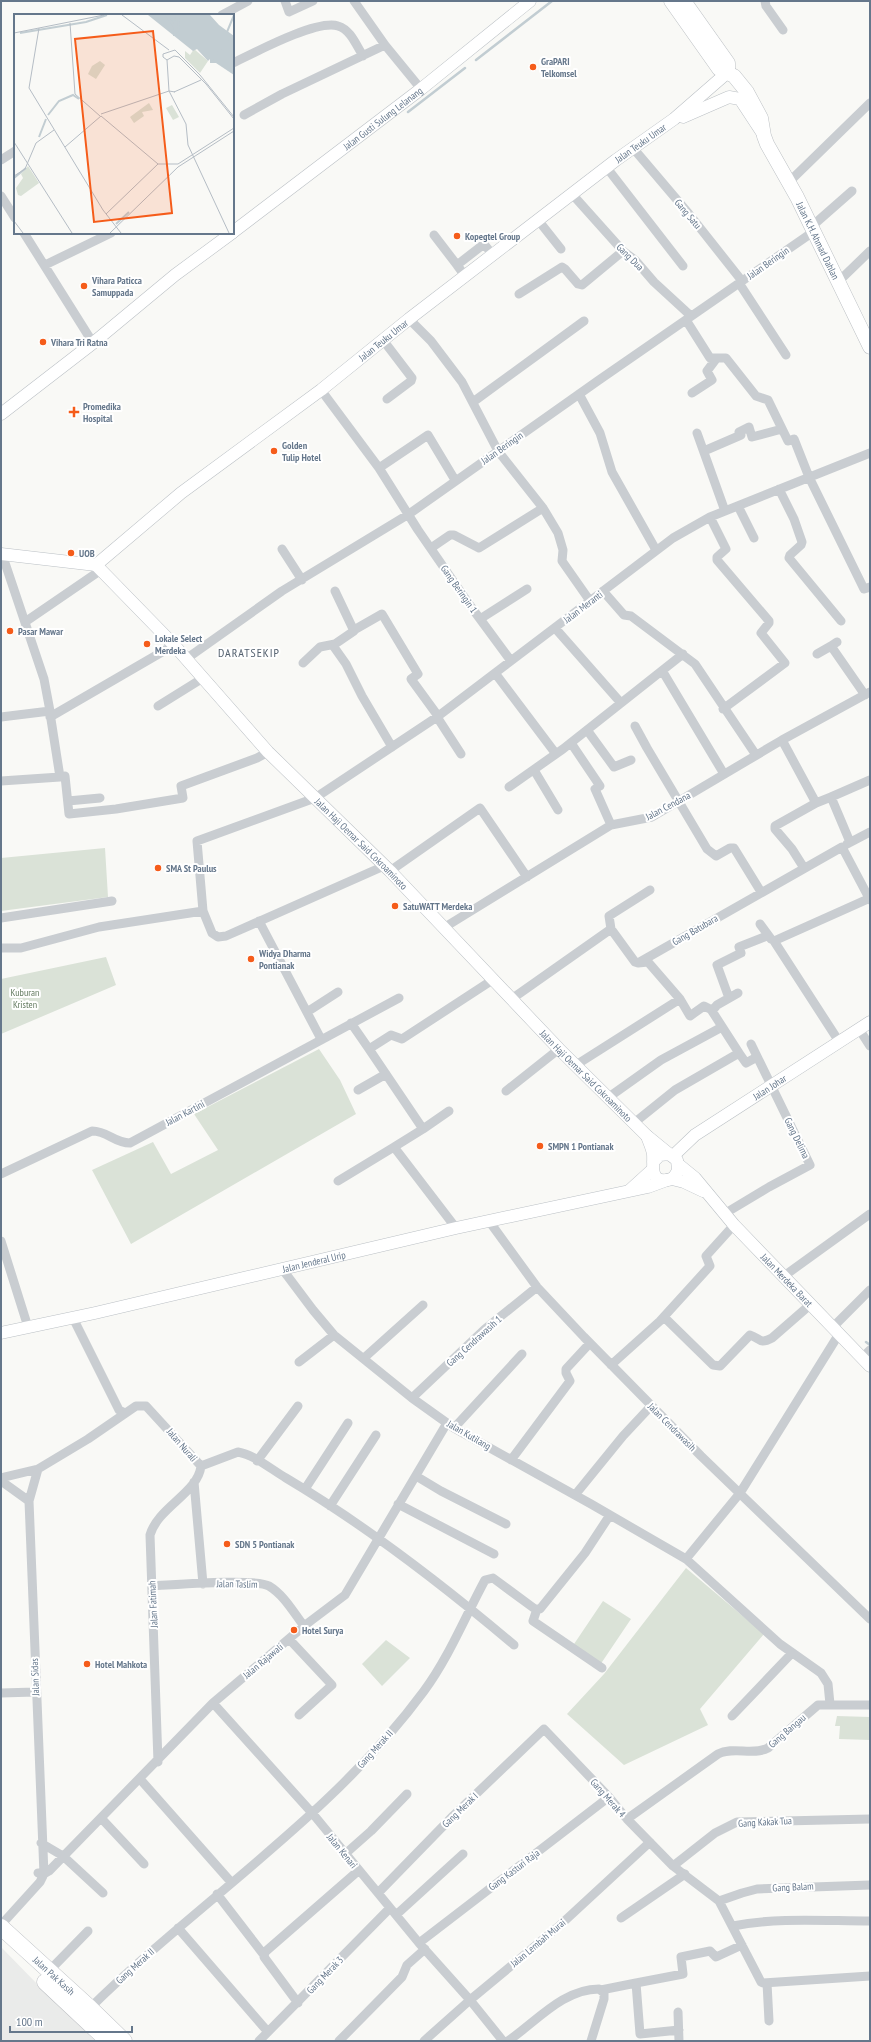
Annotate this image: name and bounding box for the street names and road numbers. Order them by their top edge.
street label: Jalan Gusti Sulung Lelanang [340,84,425,153]
street label: Jalan Teuku Umar [611,120,669,166]
street label: Gang Satu [672,196,704,232]
street label: Jalan K.H. Ahmad Dahlan [793,199,843,281]
street label: Gang Dua [614,241,646,273]
street label: Jalan Beringin [744,244,792,283]
street label: Jalan Teuku Umar [355,316,411,364]
street label: Jalan Beringin [478,429,526,468]
street label: Gang Beringin 1 [438,563,480,615]
street label: Jalan Meranti [560,588,605,627]
street label: Jalan Cendana [643,789,693,824]
street label: Jalan Haji Oemar Said Cokroaminoto [312,794,411,892]
street label: Gang Batubara [670,912,720,948]
street label: Jalan Haji Oemar Said Cokroaminoto [537,1026,635,1124]
street label: Jalan Johar [749,1071,789,1103]
street label: Jalan Kartini [162,1097,207,1129]
street label: Gang Delima [781,1115,813,1161]
street label: Jalan Jenderal Urip [280,1248,347,1275]
street label: Jalan Merdeka Barat [758,1250,816,1310]
street label: Gang Cendrawasih 1 [444,1313,504,1369]
street label: Jalan Cendrawasih [644,1399,699,1454]
street label: Jalan Kutilang [444,1417,493,1453]
street label: Jalan Nurali [163,1425,200,1464]
street label: Jalan Taslim [215,1577,258,1591]
street label: Jalan Fatimah [145,1580,161,1629]
street label: Jalan Rajawali [239,1640,286,1682]
street label: Jalan Sidas [28,1657,42,1697]
street label: Gang Bangau [766,1711,808,1751]
street label: Gang Merak II [354,1727,396,1771]
street label: Gang Merak 4 [588,1776,629,1820]
street label: Gang Merak I [439,1790,481,1830]
street label: Gang Kakak Tua [738,1814,792,1830]
street label: Jalan Kenari [323,1830,360,1871]
street label: Gang Kasturi Raja [486,1846,542,1894]
street label: Gang Balam [772,1879,814,1895]
street label: Jalan Lembah Murai [507,1916,568,1971]
street label: Gang Merak II [113,1945,157,1987]
street label: Jalan Pak Kasih [30,1952,78,1998]
street label: Gang Merak 3 [304,1953,346,1997]

